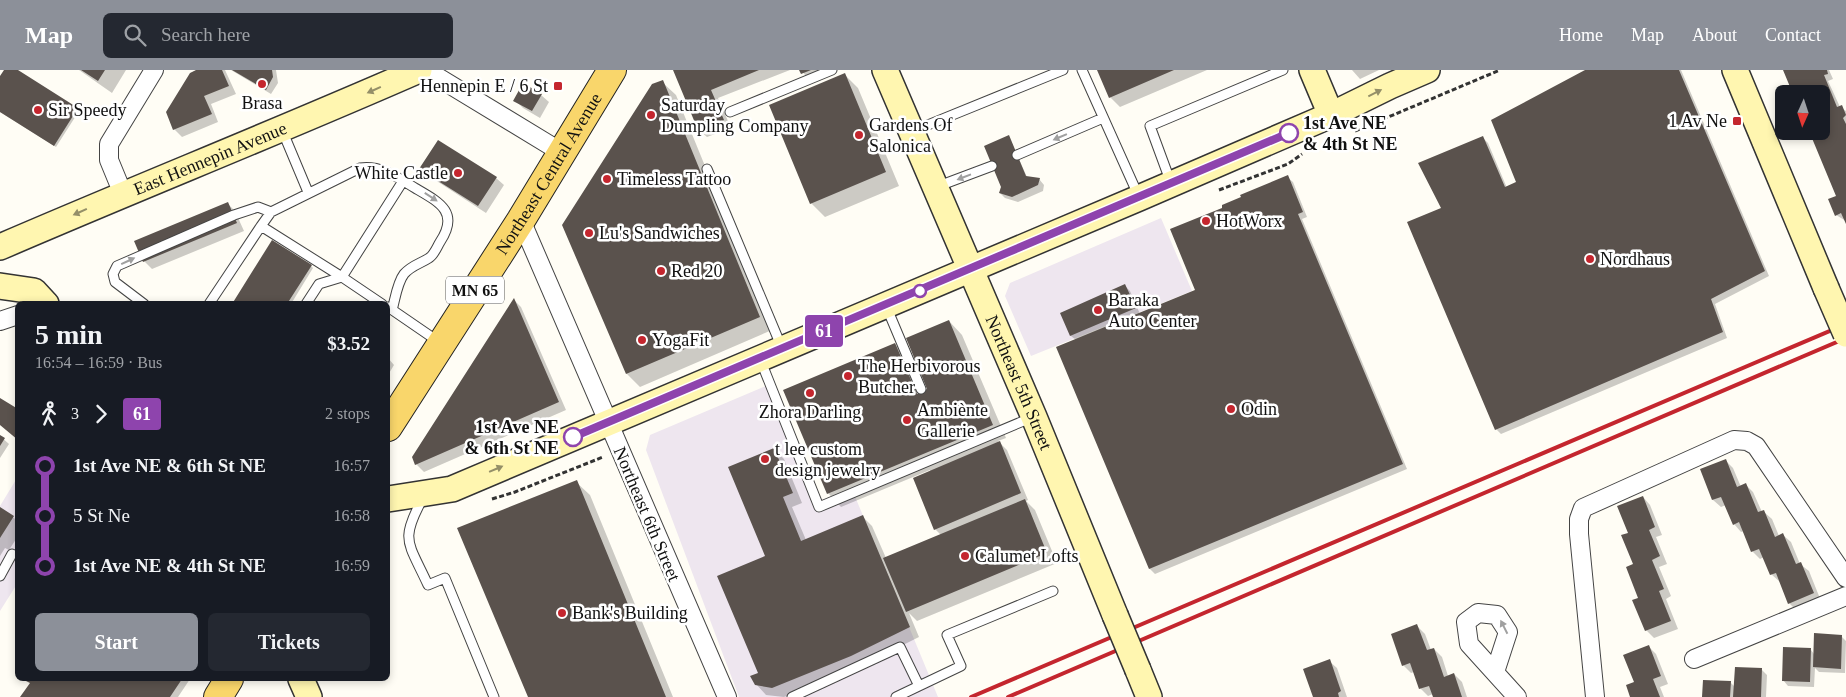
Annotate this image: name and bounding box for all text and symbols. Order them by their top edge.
search box [103,13,453,58]
icon: search [121,21,149,49]
text: Map [25,22,73,48]
text: Search here [161,24,250,45]
text: Home [1559,25,1603,45]
text: Map [1631,25,1664,45]
text: About [1692,25,1737,45]
text: Contact [1765,25,1821,45]
place label: Hennepin E / 6 St [420,76,548,96]
marker: Brasa [256,78,268,90]
marker: Hennepin E / 6 St [552,80,564,92]
north arrow [1775,85,1830,140]
map controls [1775,85,1830,140]
one-way arrow [367,86,381,94]
street label: Northeast Central Avenue [492,89,606,258]
one-way arrow [1368,89,1382,97]
place label: Brasa [242,93,283,113]
place label: Saturday Dumpling Company [661,95,809,136]
place label: Sir Speedy [48,100,127,120]
marker: Sir Speedy [32,104,44,116]
marker: Saturday Dumpling Company [645,109,657,121]
place label: 1 Av Ne [1668,111,1727,131]
place label: 1st Ave NE & 4th St NE [1303,113,1398,154]
place label: Gardens Of Salonica [869,115,952,156]
marker: 1 Av Ne [1731,115,1743,127]
street label: East Hennepin Avenue [131,118,290,199]
marker: 1st Ave NE & 4th St NE [1279,123,1299,143]
marker: Gardens Of Salonica [853,129,865,141]
one-way arrow [1053,133,1067,141]
place label: White Castle [355,163,448,183]
marker: White Castle [452,167,464,179]
place label: Timeless Tattoo [617,169,731,189]
marker: Timeless Tattoo [601,173,613,185]
one-way arrow [956,174,971,181]
one-way arrow [424,193,437,202]
one-way arrow [73,209,87,217]
place label: HotWorx [1216,211,1283,231]
marker: HotWorx [1200,215,1212,227]
place label: Lu's Sandwiches [599,223,720,243]
marker: Lu's Sandwiches [583,227,595,239]
place label: Nordhaus [1600,249,1670,269]
marker: Nordhaus [1584,253,1596,265]
one-way arrow [121,256,135,264]
place label: Red 20 [671,261,723,281]
marker: Red 20 [655,265,667,277]
road number: MN 65 [446,276,504,304]
unlabelled marker [913,284,927,298]
place label: Baraka Auto Center [1108,290,1196,331]
marker: Baraka Auto Center [1092,304,1104,316]
street label: Northeast 5th Street [982,312,1056,453]
line badge: 61 [802,315,846,347]
text: 5 min [35,319,103,350]
text: 61 [815,321,833,341]
place label: YogaFit [652,330,709,350]
text: $3.52 [327,333,370,354]
marker: YogaFit [636,334,648,346]
text: 16:54 – 16:59 · Bus [35,354,162,371]
place label: The Herbivorous Butcher [858,356,980,397]
marker: The Herbivorous Butcher [842,370,854,382]
marker: Zhora Darling [804,387,816,399]
place label: Odin [1241,399,1277,419]
icon: walk [35,400,63,428]
icon: forward [87,400,115,428]
place label: Ambiènte Gallerie [917,400,988,441]
place label: Zhora Darling [759,402,861,422]
marker: Odin [1225,403,1237,415]
text: 61 [133,404,151,424]
text: 3 [71,405,79,422]
text: 2 stops [325,405,370,422]
marker: Ambiènte Gallerie [901,414,913,426]
place label: 1st Ave NE & 6th St NE [464,417,559,458]
marker: 1st Ave NE & 6th St NE [563,427,583,447]
place label: t lee custom design jewelry [775,439,880,480]
street label: Northeast 6th Street [610,444,684,584]
marker: t lee custom design jewelry [759,453,771,465]
text: 1st Ave NE & 6th St NE [73,455,266,476]
text: 16:57 [334,457,370,474]
one-way arrow [489,465,504,473]
text: 5 St Ne [73,505,130,526]
text: 16:58 [334,507,370,524]
place label: Calumet Lofts [975,546,1078,566]
marker: Calumet Lofts [959,550,971,562]
text: 1st Ave NE & 4th St NE [73,555,266,576]
text: 16:59 [334,557,370,574]
place label: Bank's Building [572,603,688,623]
marker: Bank's Building [556,607,568,619]
button: Start [35,613,198,671]
button: Tickets [208,613,370,671]
one-way arrow [1500,619,1508,634]

